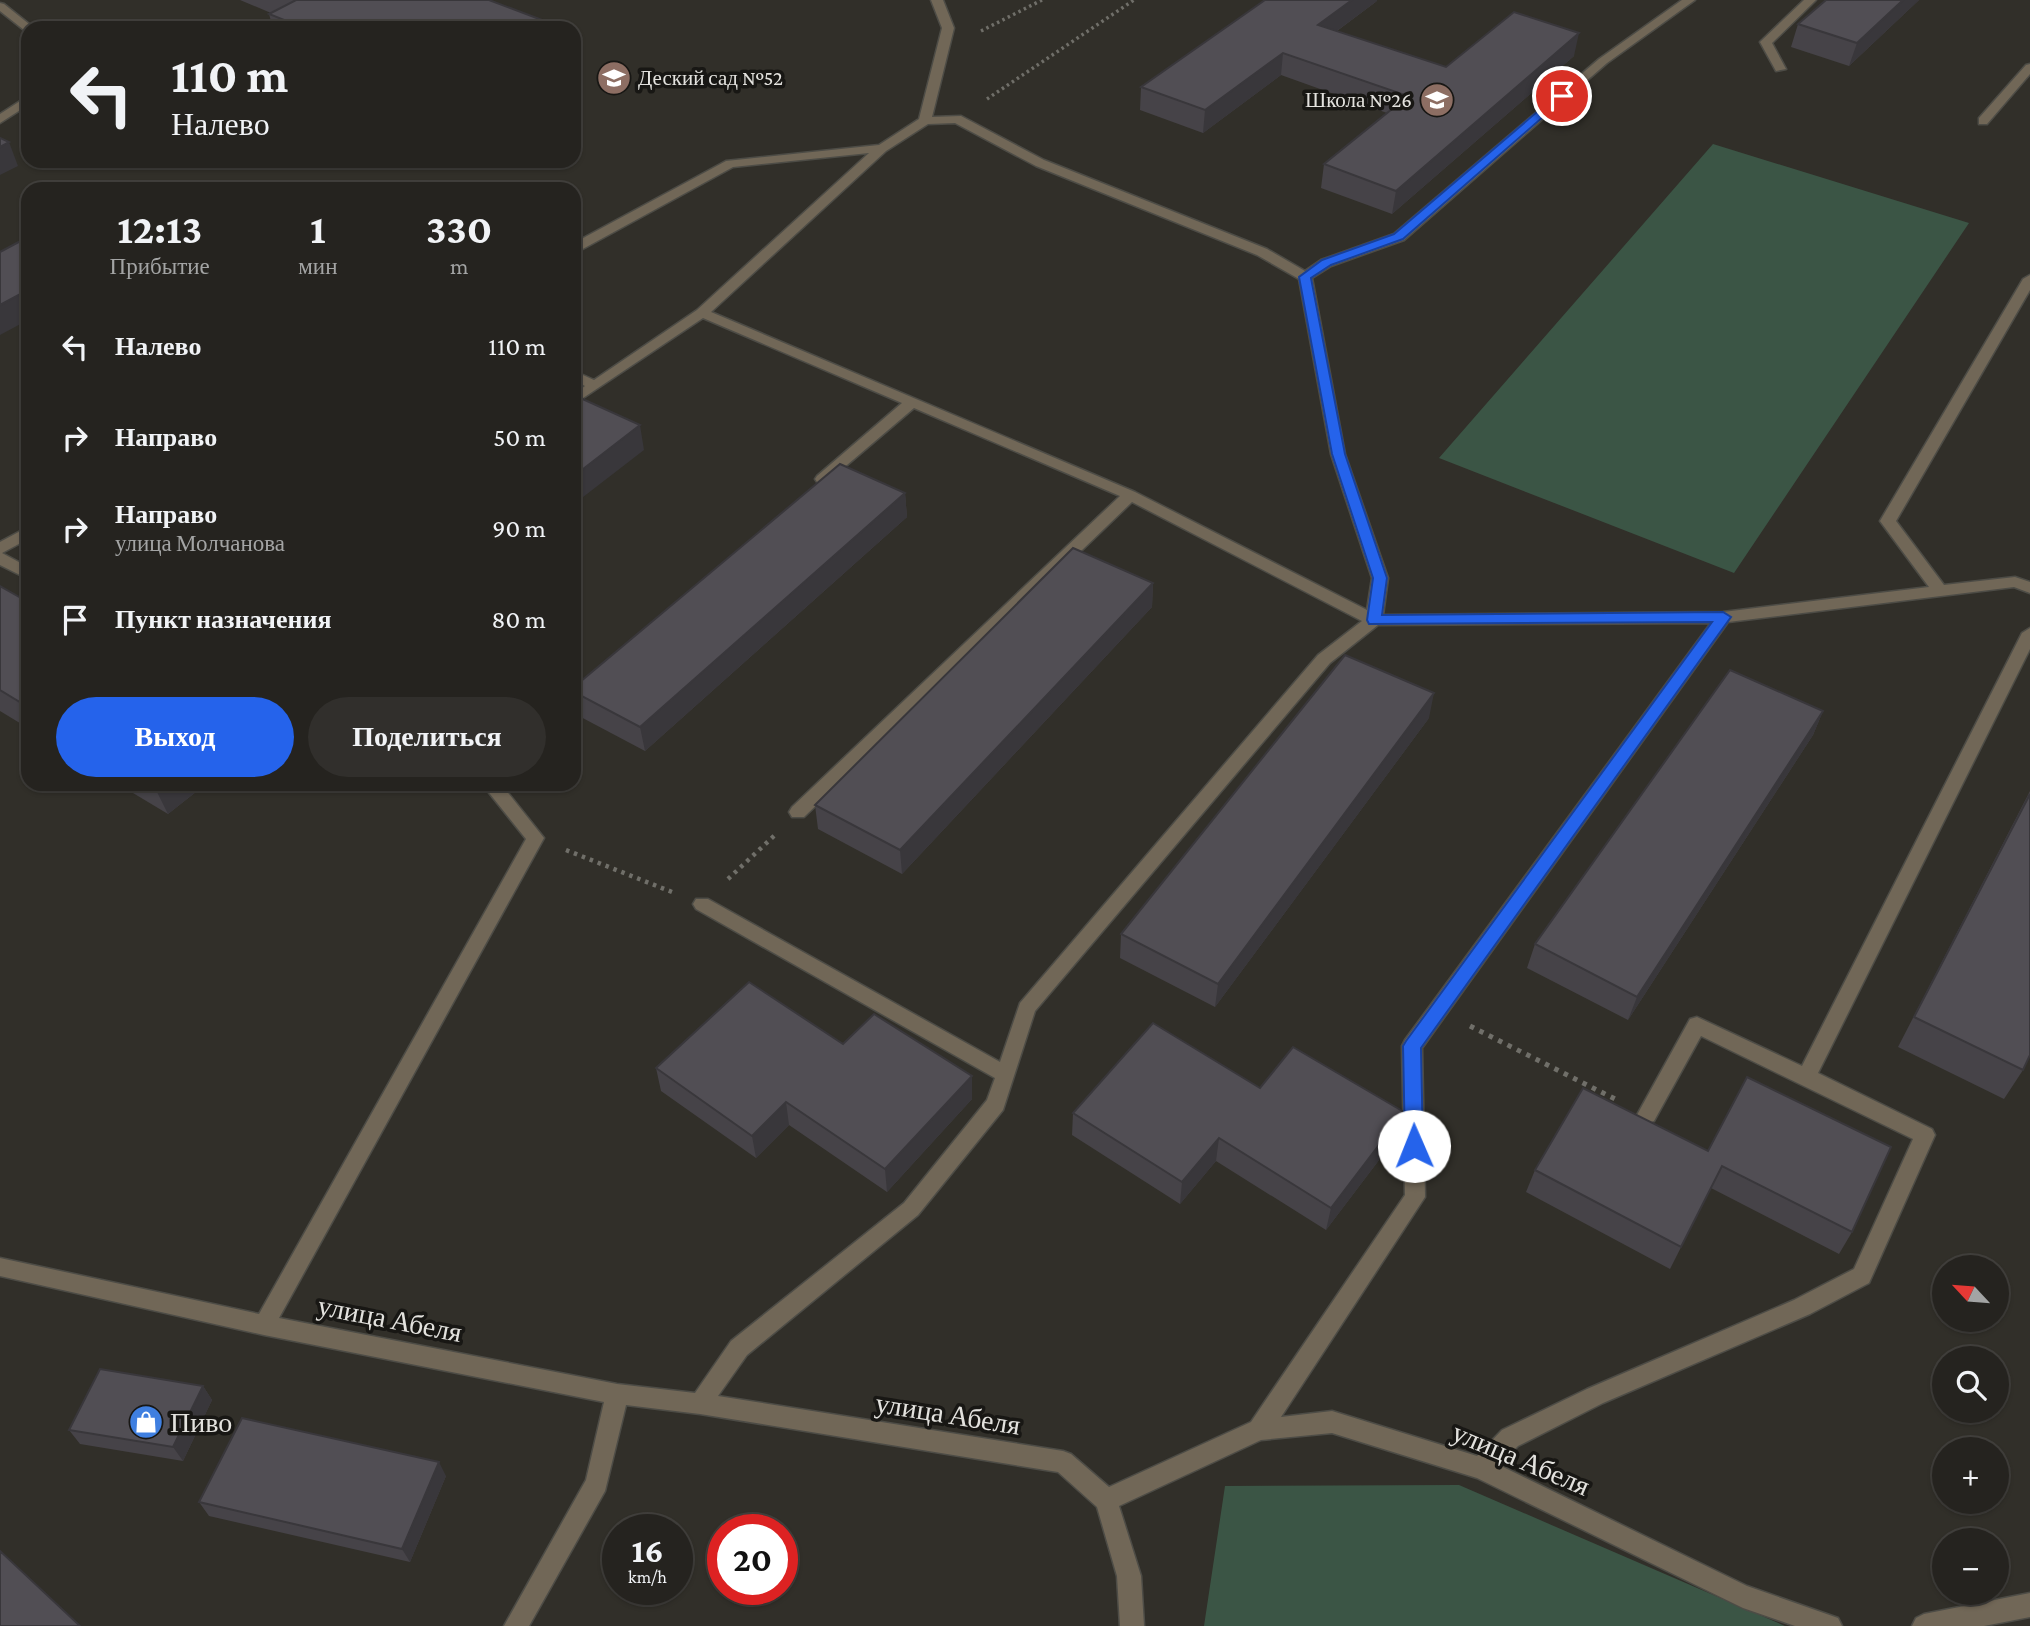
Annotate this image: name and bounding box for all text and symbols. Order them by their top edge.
text: 110 m [171,48,288,103]
icon: left [56,49,147,140]
school or university icon: Деский сад №52 [595,59,633,97]
place label: Деский сад №52 [638,66,783,90]
pin [1532,66,1592,126]
icon: arrive [1543,77,1581,115]
school or university icon: Школа №26 [1418,81,1456,119]
place label: Школа №26 [1305,88,1412,112]
text: Налево [171,106,270,142]
text: 12:13 [117,205,202,252]
text: 1 [310,205,326,252]
text: 330 [426,205,492,252]
text: Прибытие [110,253,210,279]
text: мин [298,253,337,279]
text: m [450,253,468,279]
icon: left [56,328,94,366]
text: Налево [115,332,201,361]
text: 110 m [488,332,546,361]
icon: right [56,419,94,457]
text: Направо [115,423,217,452]
text: 50 m [493,423,546,452]
text: Направо [115,500,217,529]
icon: right [56,510,94,548]
text: 90 m [492,514,546,543]
text: улица Молчанова [115,530,285,556]
icon: arrive [56,601,94,639]
text: Пункт назначения [115,605,332,634]
text: 80 m [492,605,546,634]
button: Выход [56,697,294,777]
button: Поделиться [308,697,546,777]
position arrow [1377,1109,1451,1183]
north arrow [1932,1255,2009,1332]
map controls [1932,1255,2009,1605]
street label: улица Абеля [315,1290,465,1348]
button: search [1932,1346,2009,1423]
street label: улица Абеля [873,1387,1023,1441]
shop icon: Пиво [127,1403,165,1441]
place label: Пиво [170,1407,232,1438]
street label: улица Абеля [1448,1416,1595,1502]
button: + [1932,1437,2009,1514]
speed limit sign: 20 [707,1514,798,1605]
button: − [1932,1528,2009,1605]
text: 16 [631,1531,664,1570]
text: km/h [628,1567,667,1587]

